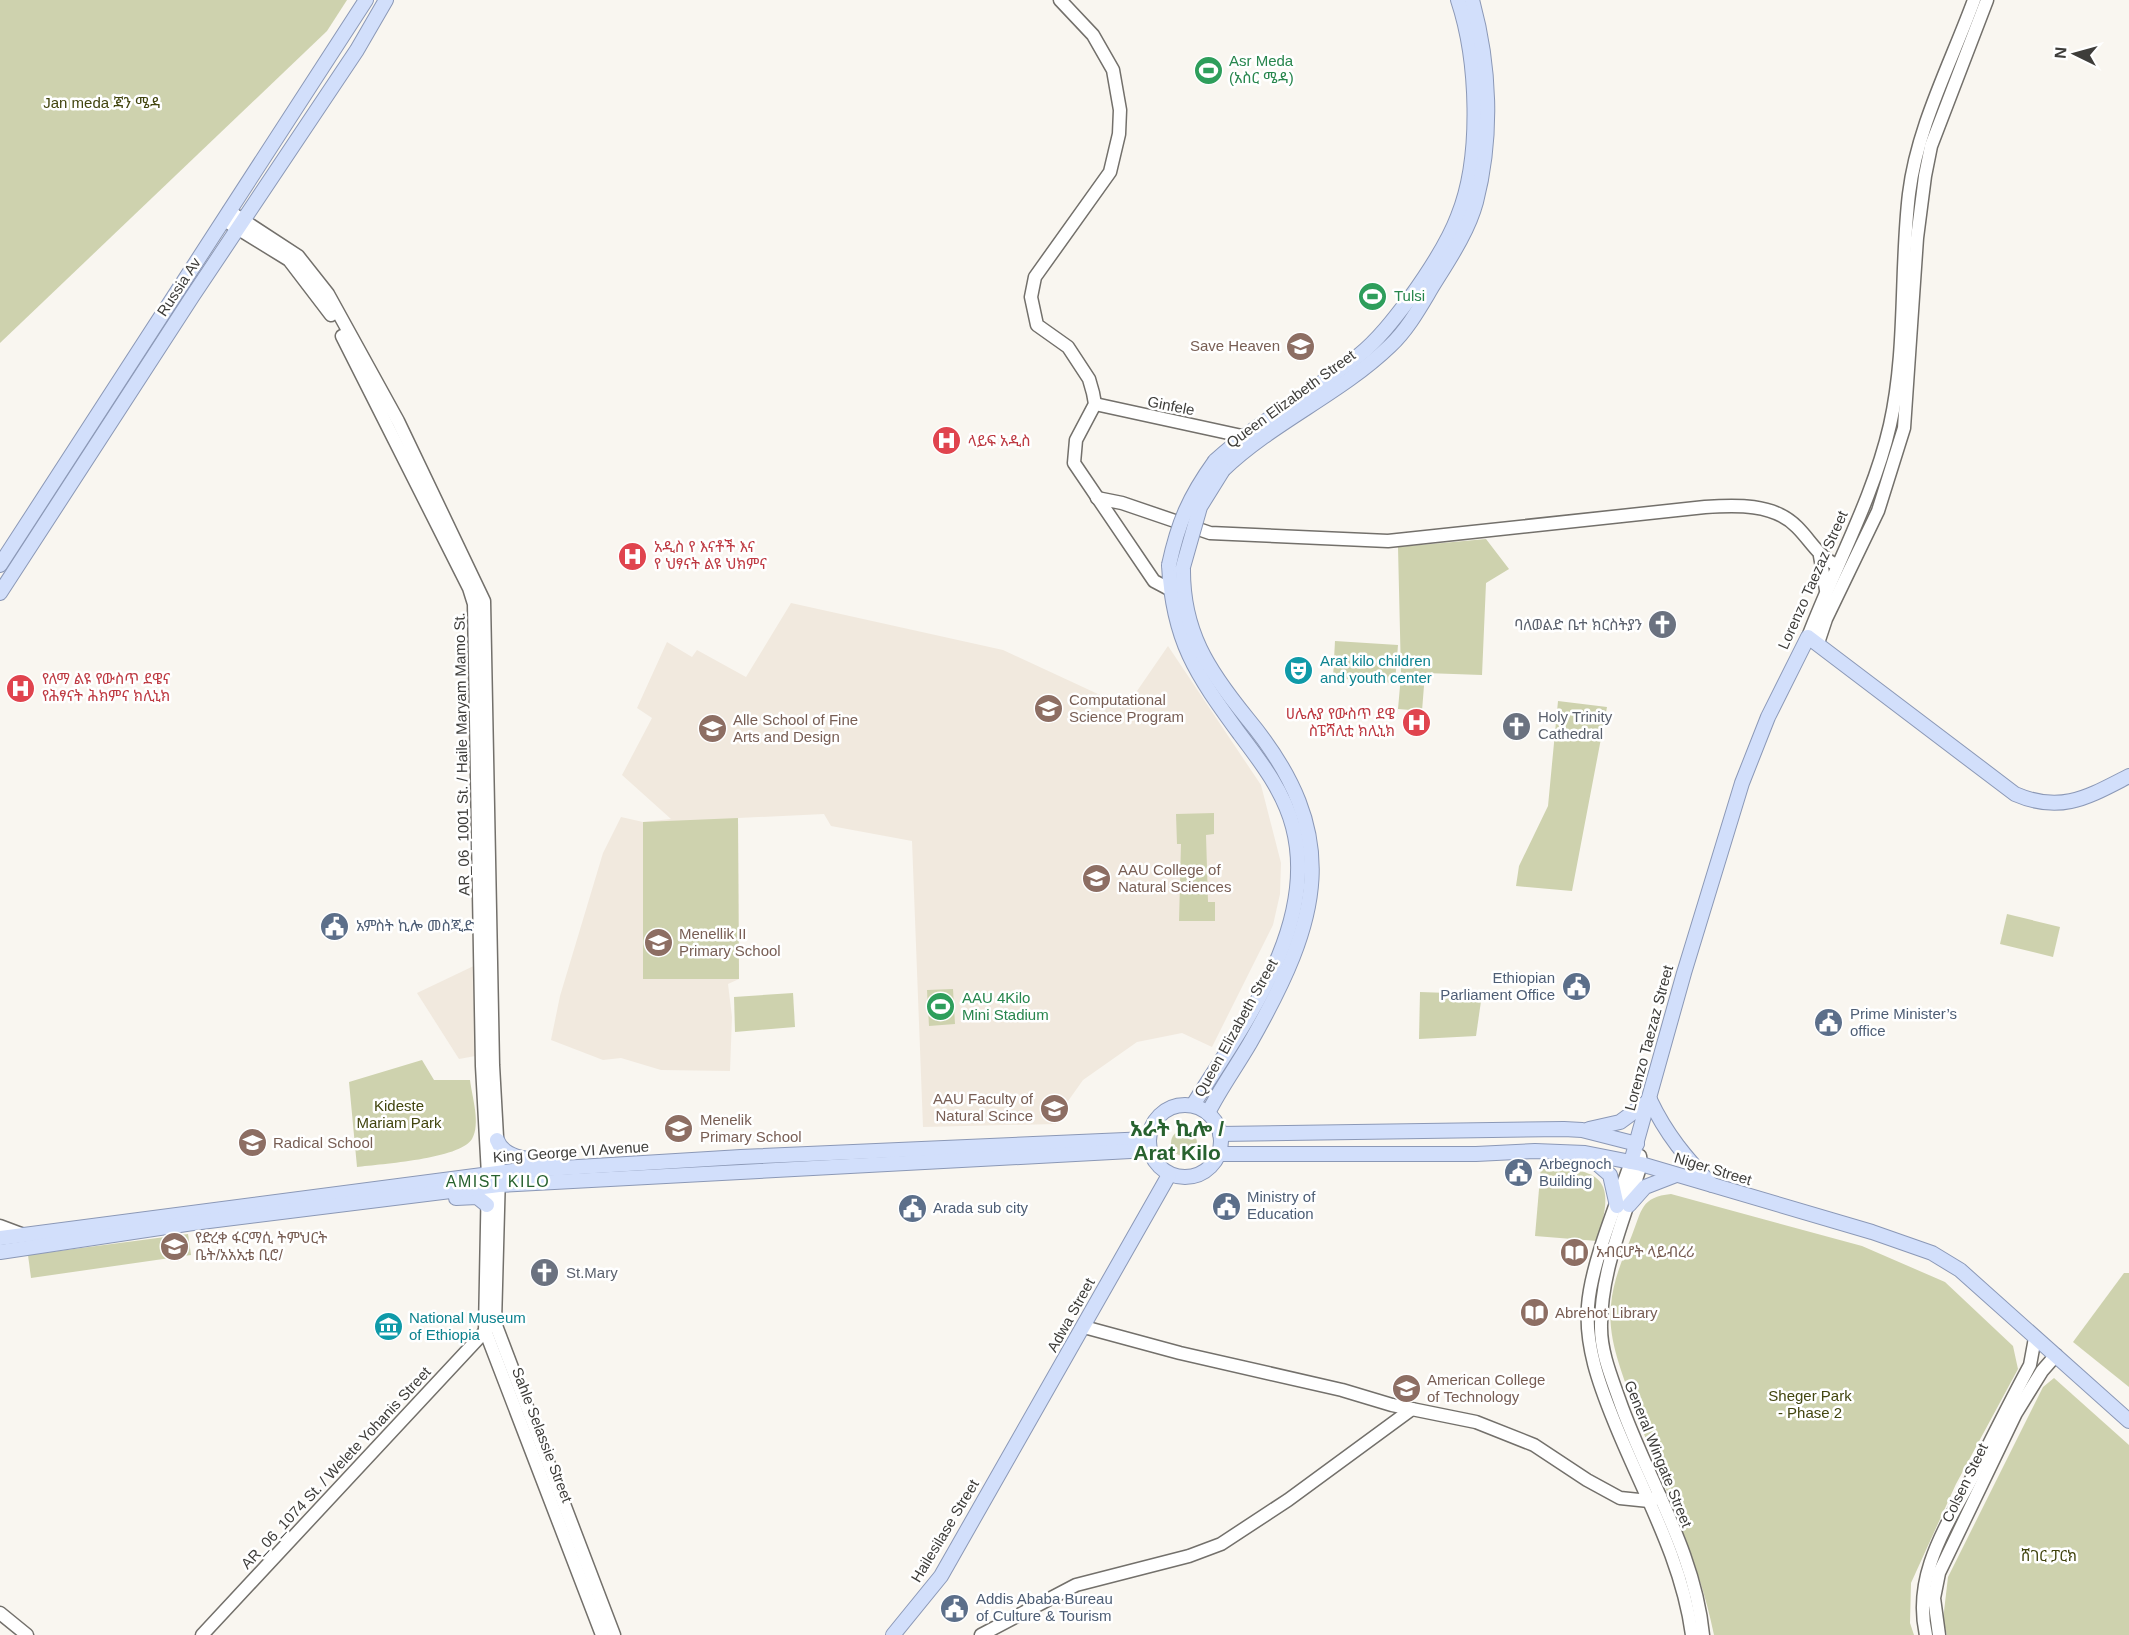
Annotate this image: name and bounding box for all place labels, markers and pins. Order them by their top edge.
place label: Asr Meda (አስር ሜዳ) [1229,52,1294,86]
sports icon: Asr Meda (አስር ሜዳ) [1192,54,1224,86]
sports icon: Tulsi [1357,280,1389,312]
place label: Tulsi [1394,287,1425,304]
school or university icon: Save Heaven [1285,330,1317,362]
place label: Save Heaven [1190,337,1280,354]
hospital icon: ላይፍ አዲስ [931,425,963,457]
place label: ላይፍ አዲስ [968,432,1030,449]
place label: አዲስ የ እናቶች እና የ ህፃናት ልዩ ህክምና [654,538,767,572]
hospital icon: አዲስ የ እናቶች እና የ ህፃናት ልዩ ህክምና [617,540,649,572]
church icon: ባለወልድ ቤተ ክርስትያን [1647,609,1679,641]
place label: ባለወልድ ቤተ ክርስትያን [1514,616,1642,633]
place label: Arat kilo children and youth center [1320,652,1432,686]
theatre icon: Arat kilo children and youth center [1283,654,1315,686]
place label: የለማ ልዩ የውስጥ ደዌና የሕፃናት ሕክምና ክሊኒክ [42,670,170,704]
hospital icon: የለማ ልዩ የውስጥ ደዌና የሕፃናት ሕክምና ክሊኒክ [5,672,37,704]
place label: Computational Science Program [1069,691,1184,725]
school or university icon: Computational Science Program [1032,693,1064,725]
place label: ሀሌሉያ የውስጥ ደዌ ስፔሻሊቲ ክሊኒክ [1286,705,1395,739]
hospital icon: ሀሌሉያ የውስጥ ደዌ ስፔሻሊቲ ክሊኒክ [1400,707,1432,739]
place label: Holy Trinity Cathedral [1538,708,1613,742]
church icon: Holy Trinity Cathedral [1501,710,1533,742]
place label: Alle School of Fine Arts and Design [733,711,858,745]
school or university icon: Alle School of Fine Arts and Design [696,713,728,745]
place label: AAU College of Natural Sciences [1118,861,1231,895]
school or university icon: AAU College of Natural Sciences [1081,863,1113,895]
public building icon: አምስት ኪሎ መስጂድ [319,910,351,942]
place label: አምስት ኪሎ መስጂድ [356,917,475,934]
place label: Menellik II Primary School [679,925,781,959]
school or university icon: Menellik II Primary School [642,927,674,959]
place label: Ethiopian Parliament Office [1440,969,1555,1003]
public building icon: Ethiopian Parliament Office [1560,971,1592,1003]
place label: AAU 4Kilo Mini Stadium [962,989,1049,1023]
sports icon: AAU 4Kilo Mini Stadium [925,991,957,1023]
place label: Prime Minister’s office [1850,1005,1957,1039]
public building icon: Prime Minister’s office [1813,1007,1845,1039]
place label: AAU Faculty of Natural Scince [933,1090,1034,1124]
school or university icon: AAU Faculty of Natural Scince [1038,1092,1070,1124]
place label: Menelik Primary School [700,1111,802,1145]
school or university icon: Menelik Primary School [663,1113,695,1145]
school or university icon: Radical School [236,1127,268,1159]
place label: Radical School [273,1134,373,1151]
place label: Arbegnoch Building [1539,1155,1612,1189]
public building icon: Arbegnoch Building [1502,1157,1534,1189]
place label: Ministry of Education [1247,1188,1316,1222]
public building icon: Ministry of Education [1210,1190,1242,1222]
public building icon: Arada sub city [896,1192,928,1224]
place label: Arada sub city [933,1199,1029,1216]
place label: የድረቀ ፋርማሲ ትምህርት ቤት/አአኢቴ ቢሮ/ [195,1229,327,1263]
school or university icon: የድረቀ ፋርማሲ ትምህርት ቤት/አአኢቴ ቢሮ/ [158,1231,190,1263]
library icon: አብርሆት ላይብረሪ [1559,1236,1591,1268]
place label: አብርሆት ላይብረሪ [1596,1243,1695,1260]
church icon: St.Mary [529,1257,561,1289]
place label: St.Mary [566,1264,618,1281]
library icon: Abrehot Library [1518,1297,1550,1329]
place label: Abrehot Library [1555,1304,1658,1321]
place label: National Museum of Ethiopia [409,1309,526,1343]
museum icon: National Museum of Ethiopia [372,1311,404,1343]
place label: American College of Technology [1427,1371,1545,1405]
school or university icon: American College of Technology [1390,1373,1422,1405]
place label: Addis Ababa Bureau of Culture & Tourism [976,1590,1113,1624]
public building icon: Addis Ababa Bureau of Culture & Tourism [939,1592,971,1624]

